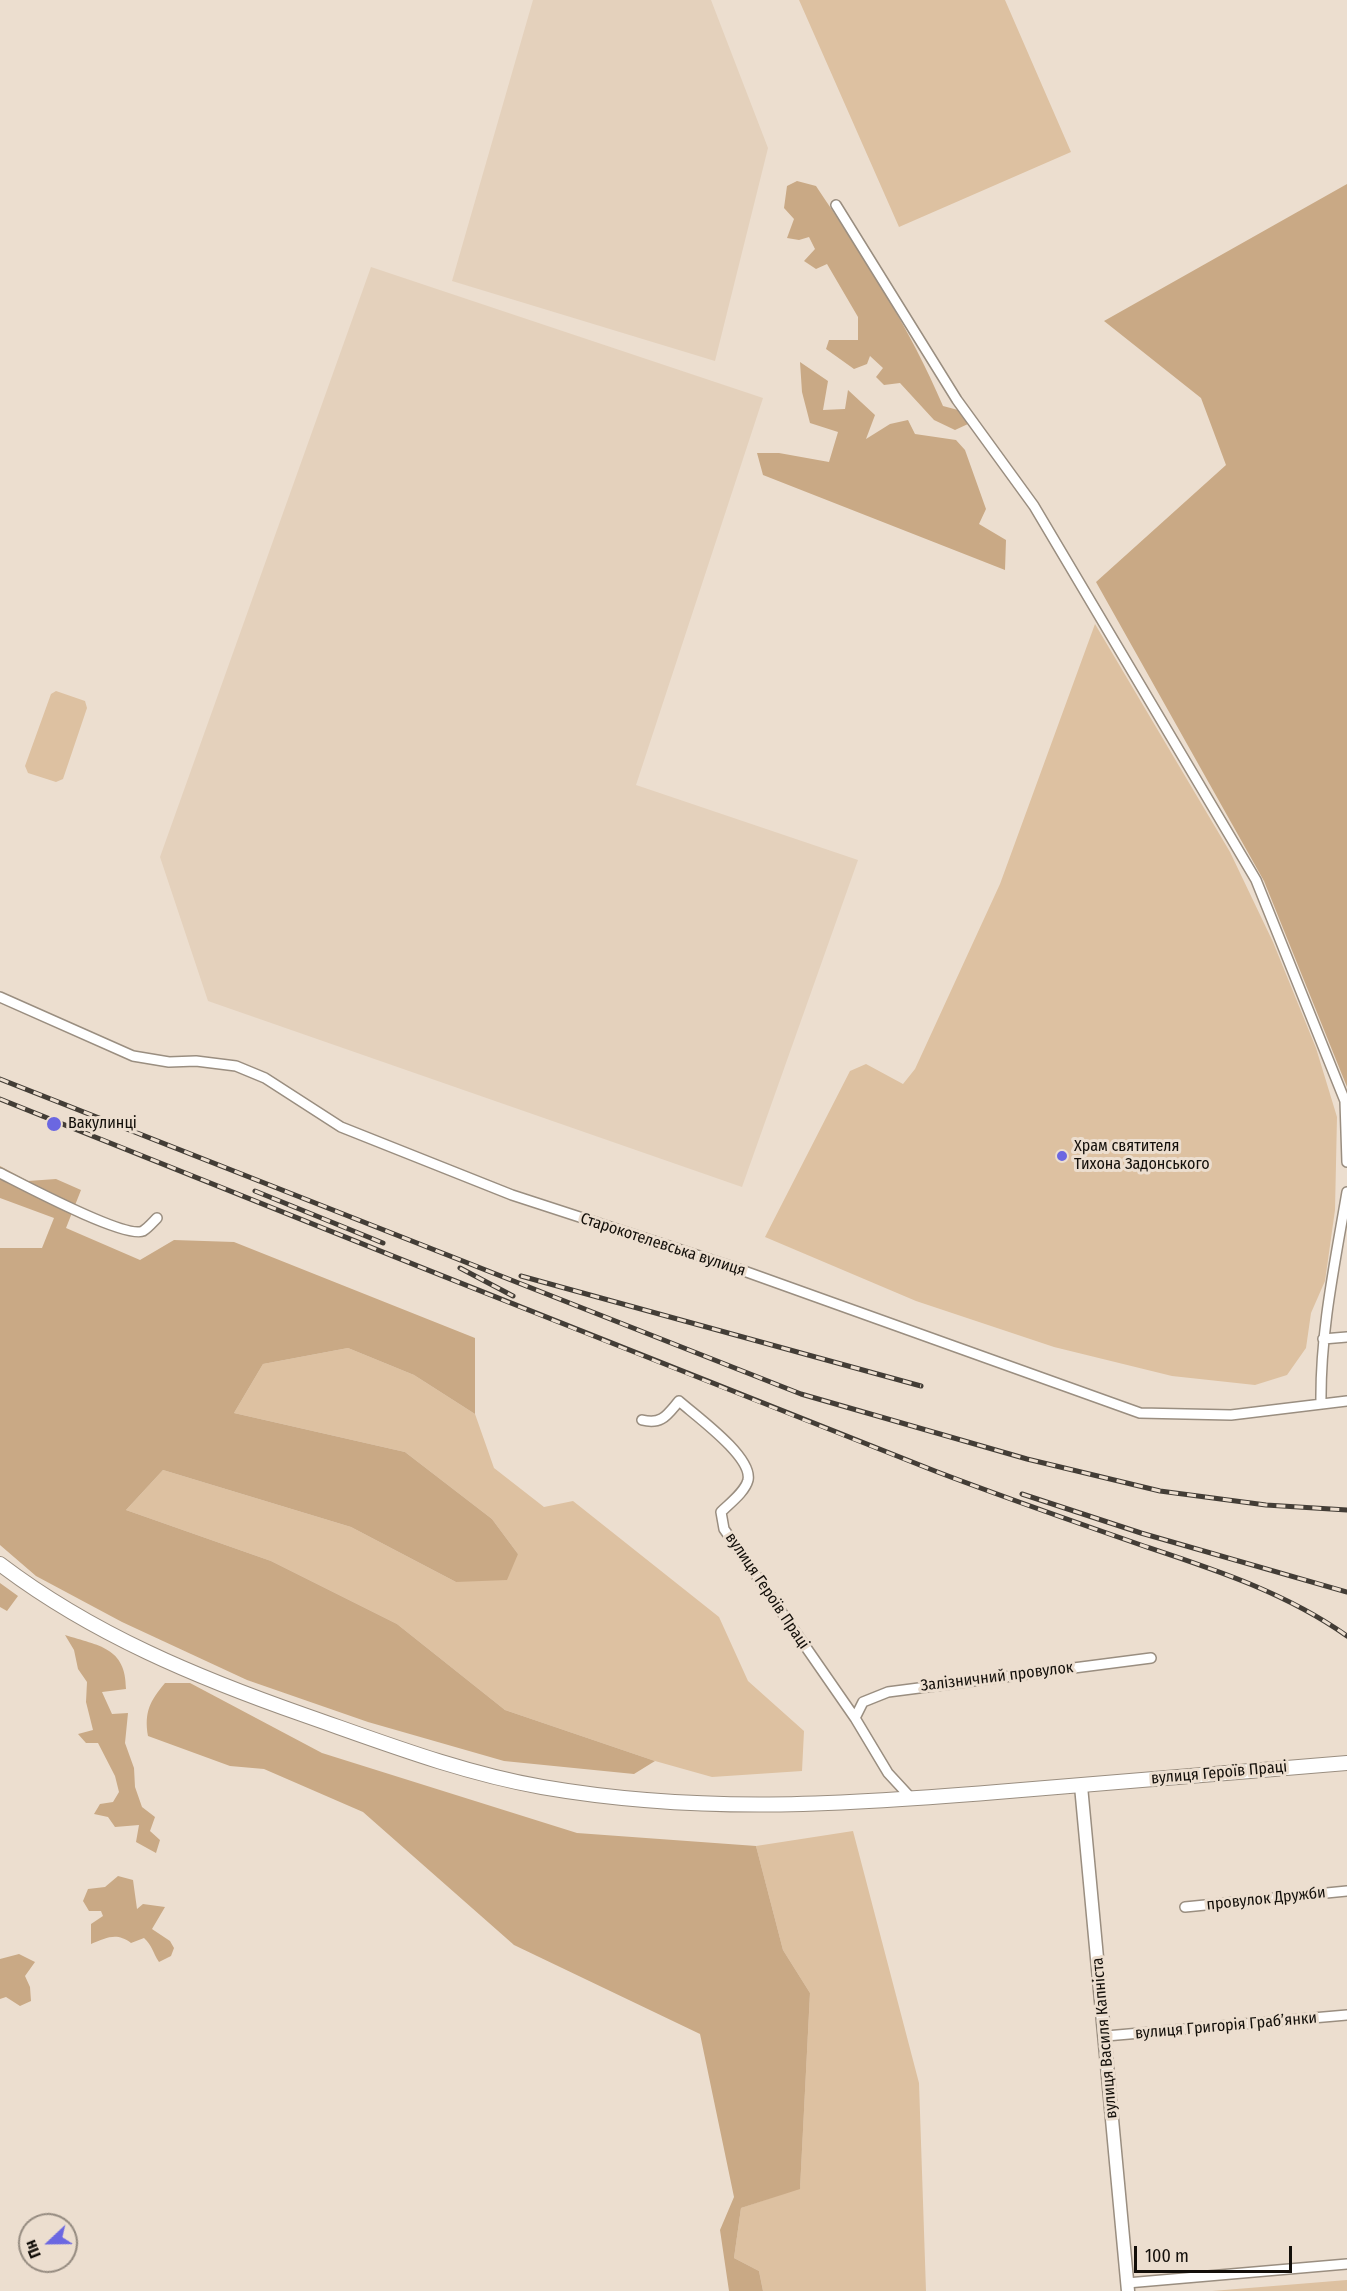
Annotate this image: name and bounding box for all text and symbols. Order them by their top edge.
place label: Вакулинці [68,1114,137,1134]
marker: Вакулинці [45,1115,63,1133]
place label: Храм святителя Тихона Задонського [1074,1137,1210,1175]
marker: Храм святителя Тихона Задонського [1055,1149,1069,1163]
street label: Старокотелевська вулиця [578,1209,748,1281]
street label: вулиця Героїв Праці [721,1529,813,1653]
street label: Залізничний провулок [920,1658,1074,1696]
street label: вулиця Героїв Праці [1150,1757,1288,1789]
street label: провулок Дружби [1206,1883,1326,1915]
street label: вулиця Василя Капніста [1088,1957,1122,2119]
street label: вулиця Григорія Грабʼянки [1134,2008,1318,2044]
north arrow [18,2213,78,2273]
scale bar [1137,2234,1294,2272]
text: Пн [20,2237,45,2261]
text: 100 m [1145,2245,1189,2267]

